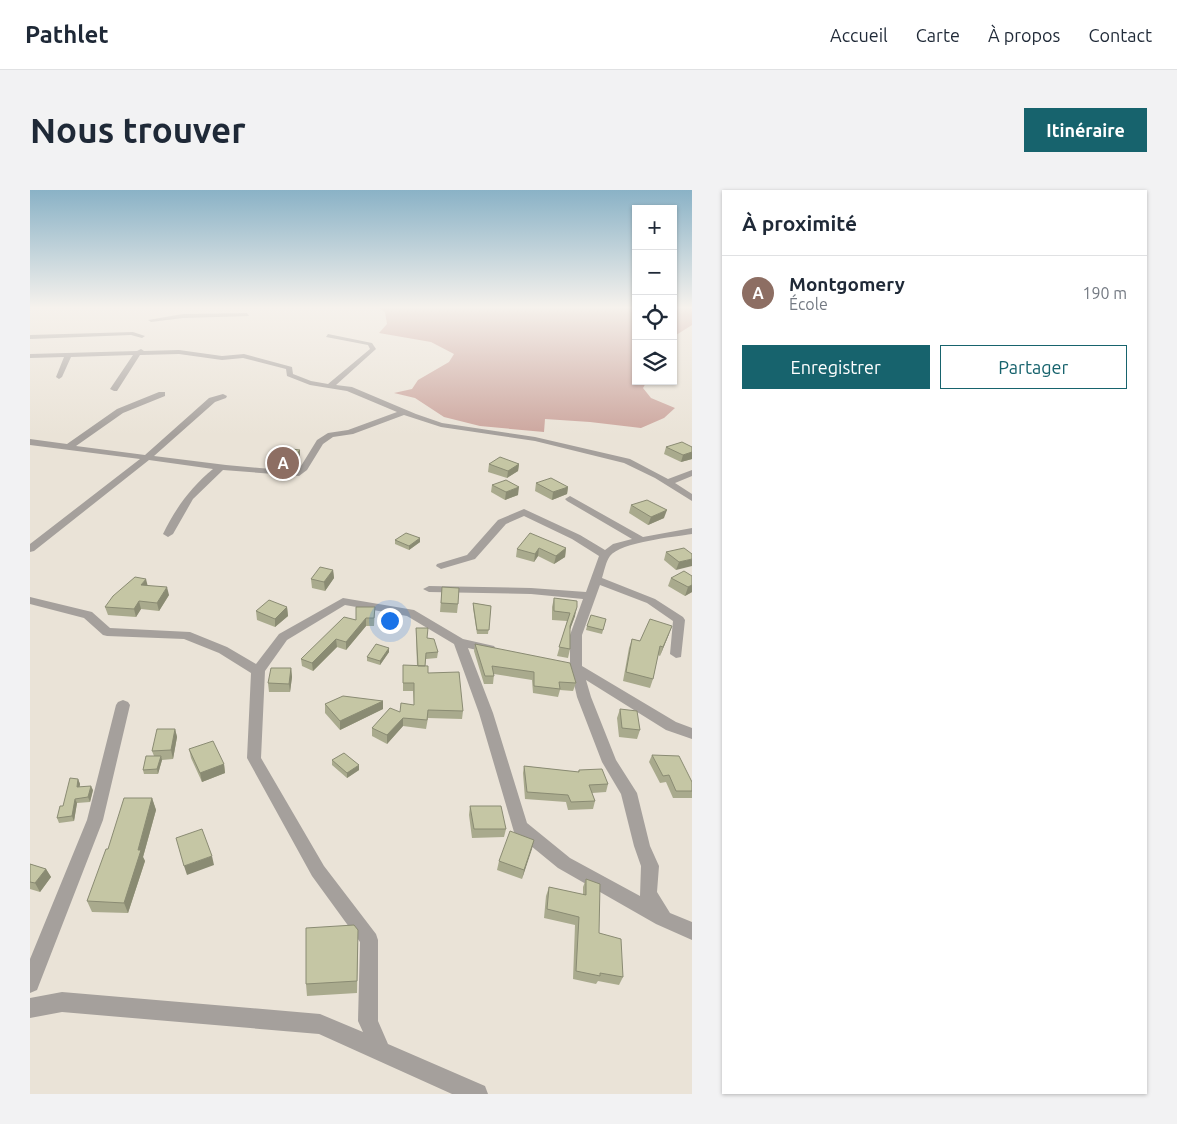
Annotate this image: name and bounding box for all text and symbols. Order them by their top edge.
text: Pathlet [25,21,109,48]
text: Accueil [830,25,888,45]
text: Carte [916,25,960,45]
text: À propos [988,25,1060,45]
text: Contact [1088,25,1152,45]
button: Itinéraire [1024,108,1147,152]
text: Nous trouver [30,110,246,150]
map controls [632,205,677,385]
button: + [632,205,677,250]
text: À proximité [742,211,857,235]
button: − [632,250,677,295]
text: Montgomery [789,273,905,295]
text: A [752,284,764,302]
text: 190 m [1082,284,1127,302]
button: locate [632,295,677,340]
text: École [789,295,828,313]
button: layers [632,340,677,385]
button: Enregistrer [742,345,930,389]
button: Partager [940,345,1127,389]
pin: A [267,444,299,482]
your location [377,608,403,634]

